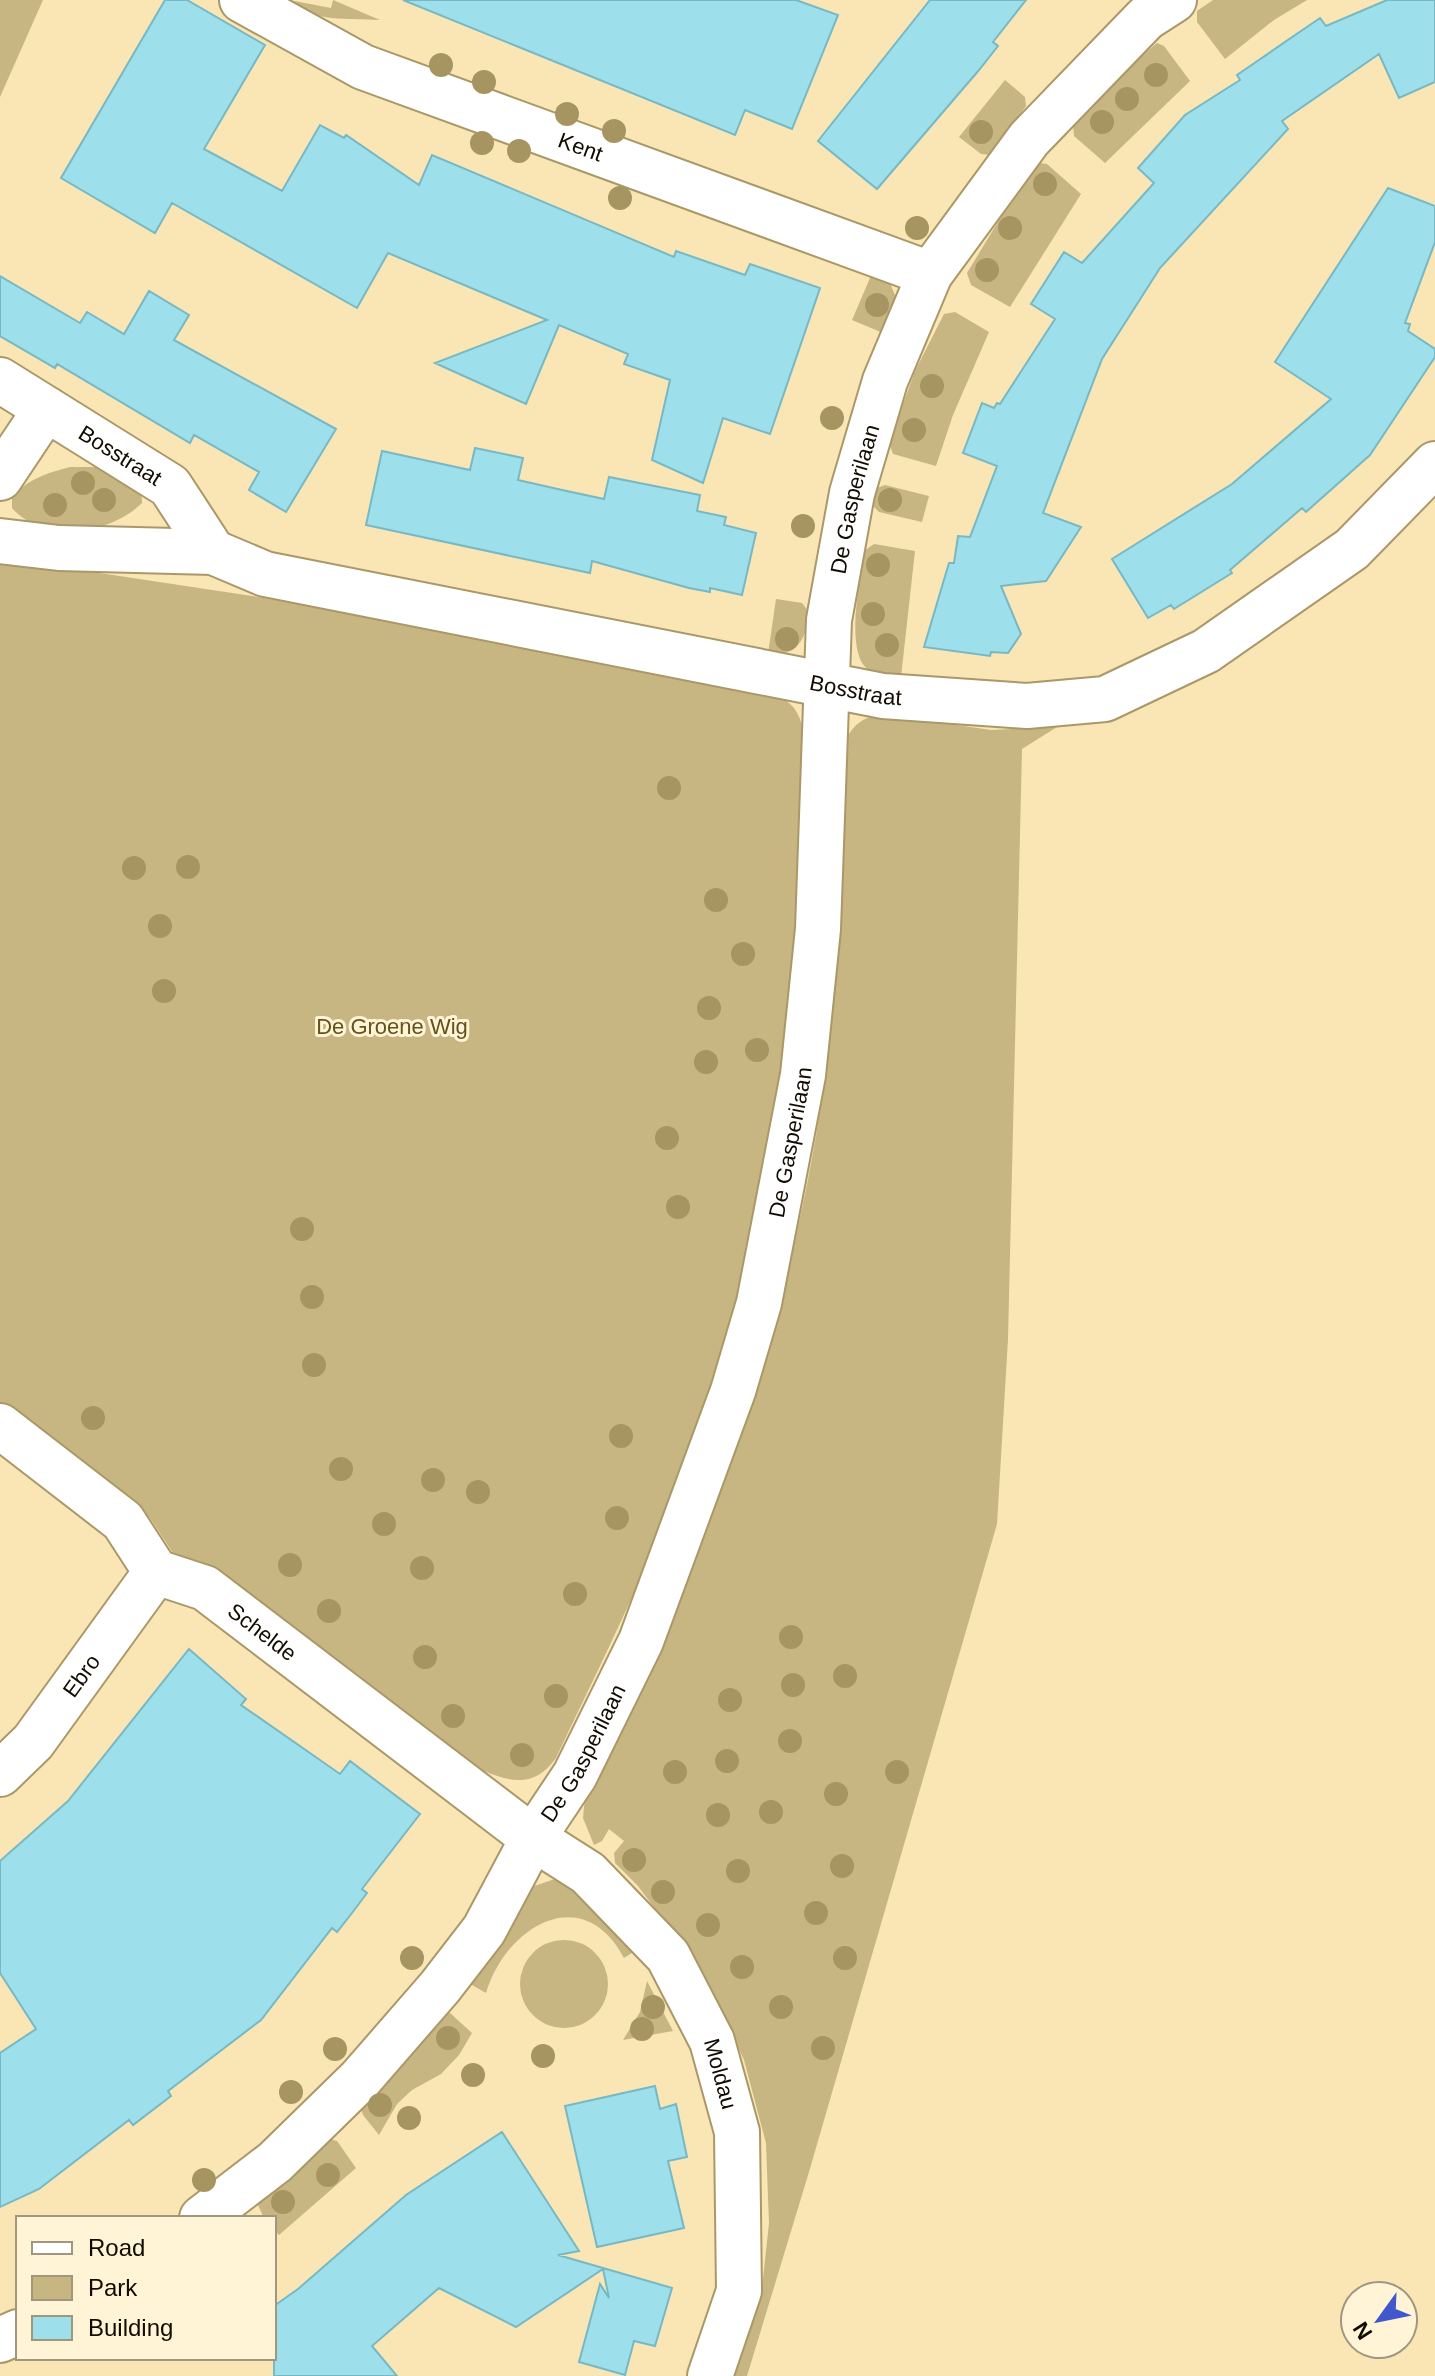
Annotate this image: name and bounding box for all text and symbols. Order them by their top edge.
street label: Kent [555,127,606,166]
street label: Bosstraat [74,420,167,490]
street label: De Gasperilaan [825,421,884,576]
street label: Bosstraat [808,669,902,710]
park label: De Groene Wig [316,1014,468,1039]
street label: De Gasperilaan [763,1066,816,1220]
street label: Schelde [223,1598,302,1666]
street label: Ebro [57,1649,105,1702]
street label: De Gasperilaan [535,1680,630,1826]
street label: Moldau [699,2035,743,2112]
legend [16,2216,276,2360]
text: Road [88,2234,145,2261]
text: Park [88,2274,138,2301]
north arrow [1339,2280,1419,2360]
text: Building [88,2314,173,2341]
text: N [1348,2317,1377,2344]

